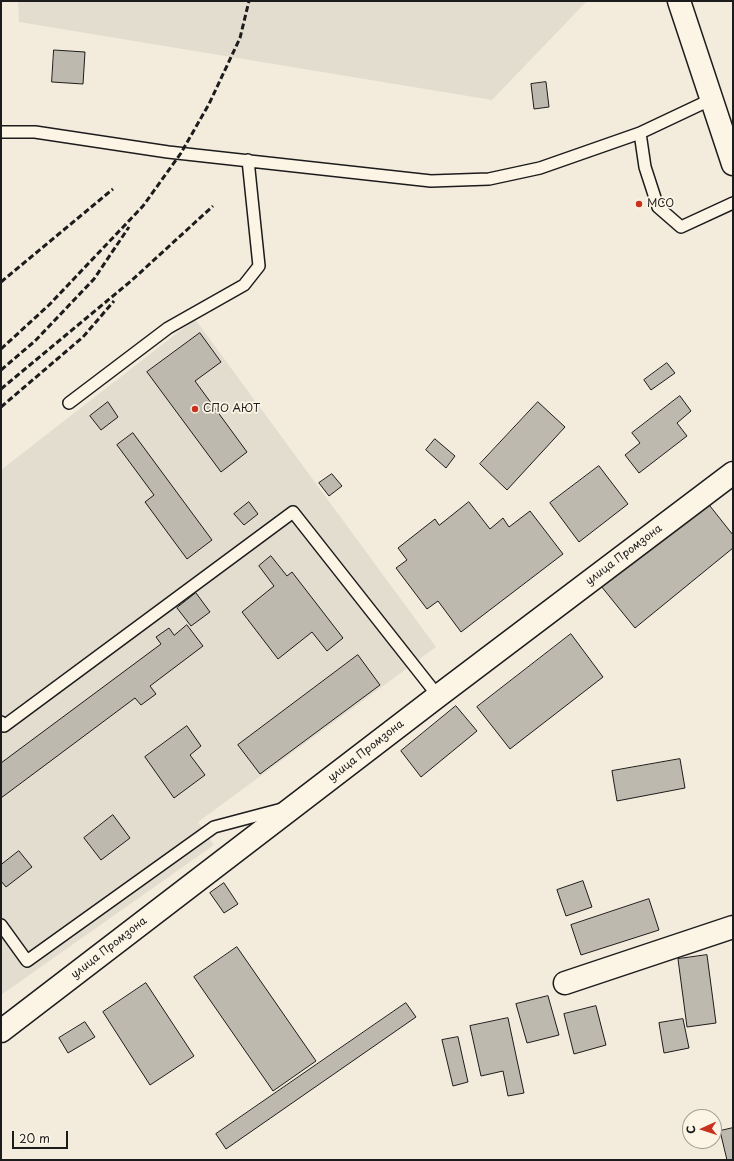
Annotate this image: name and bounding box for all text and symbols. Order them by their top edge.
place label: МСО [647,197,674,211]
marker: МСО [634,199,644,209]
place label: СПО АЮТ [203,402,260,416]
marker: СПО АЮТ [190,404,200,414]
street label: улица Промзона [583,522,665,588]
street label: улица Промзона [326,717,406,785]
street label: улица Промзона [69,914,149,982]
north arrow [682,1109,722,1149]
scale bar [14,1123,70,1149]
text: С [682,1125,699,1134]
text: 20 m [19,1129,50,1147]

